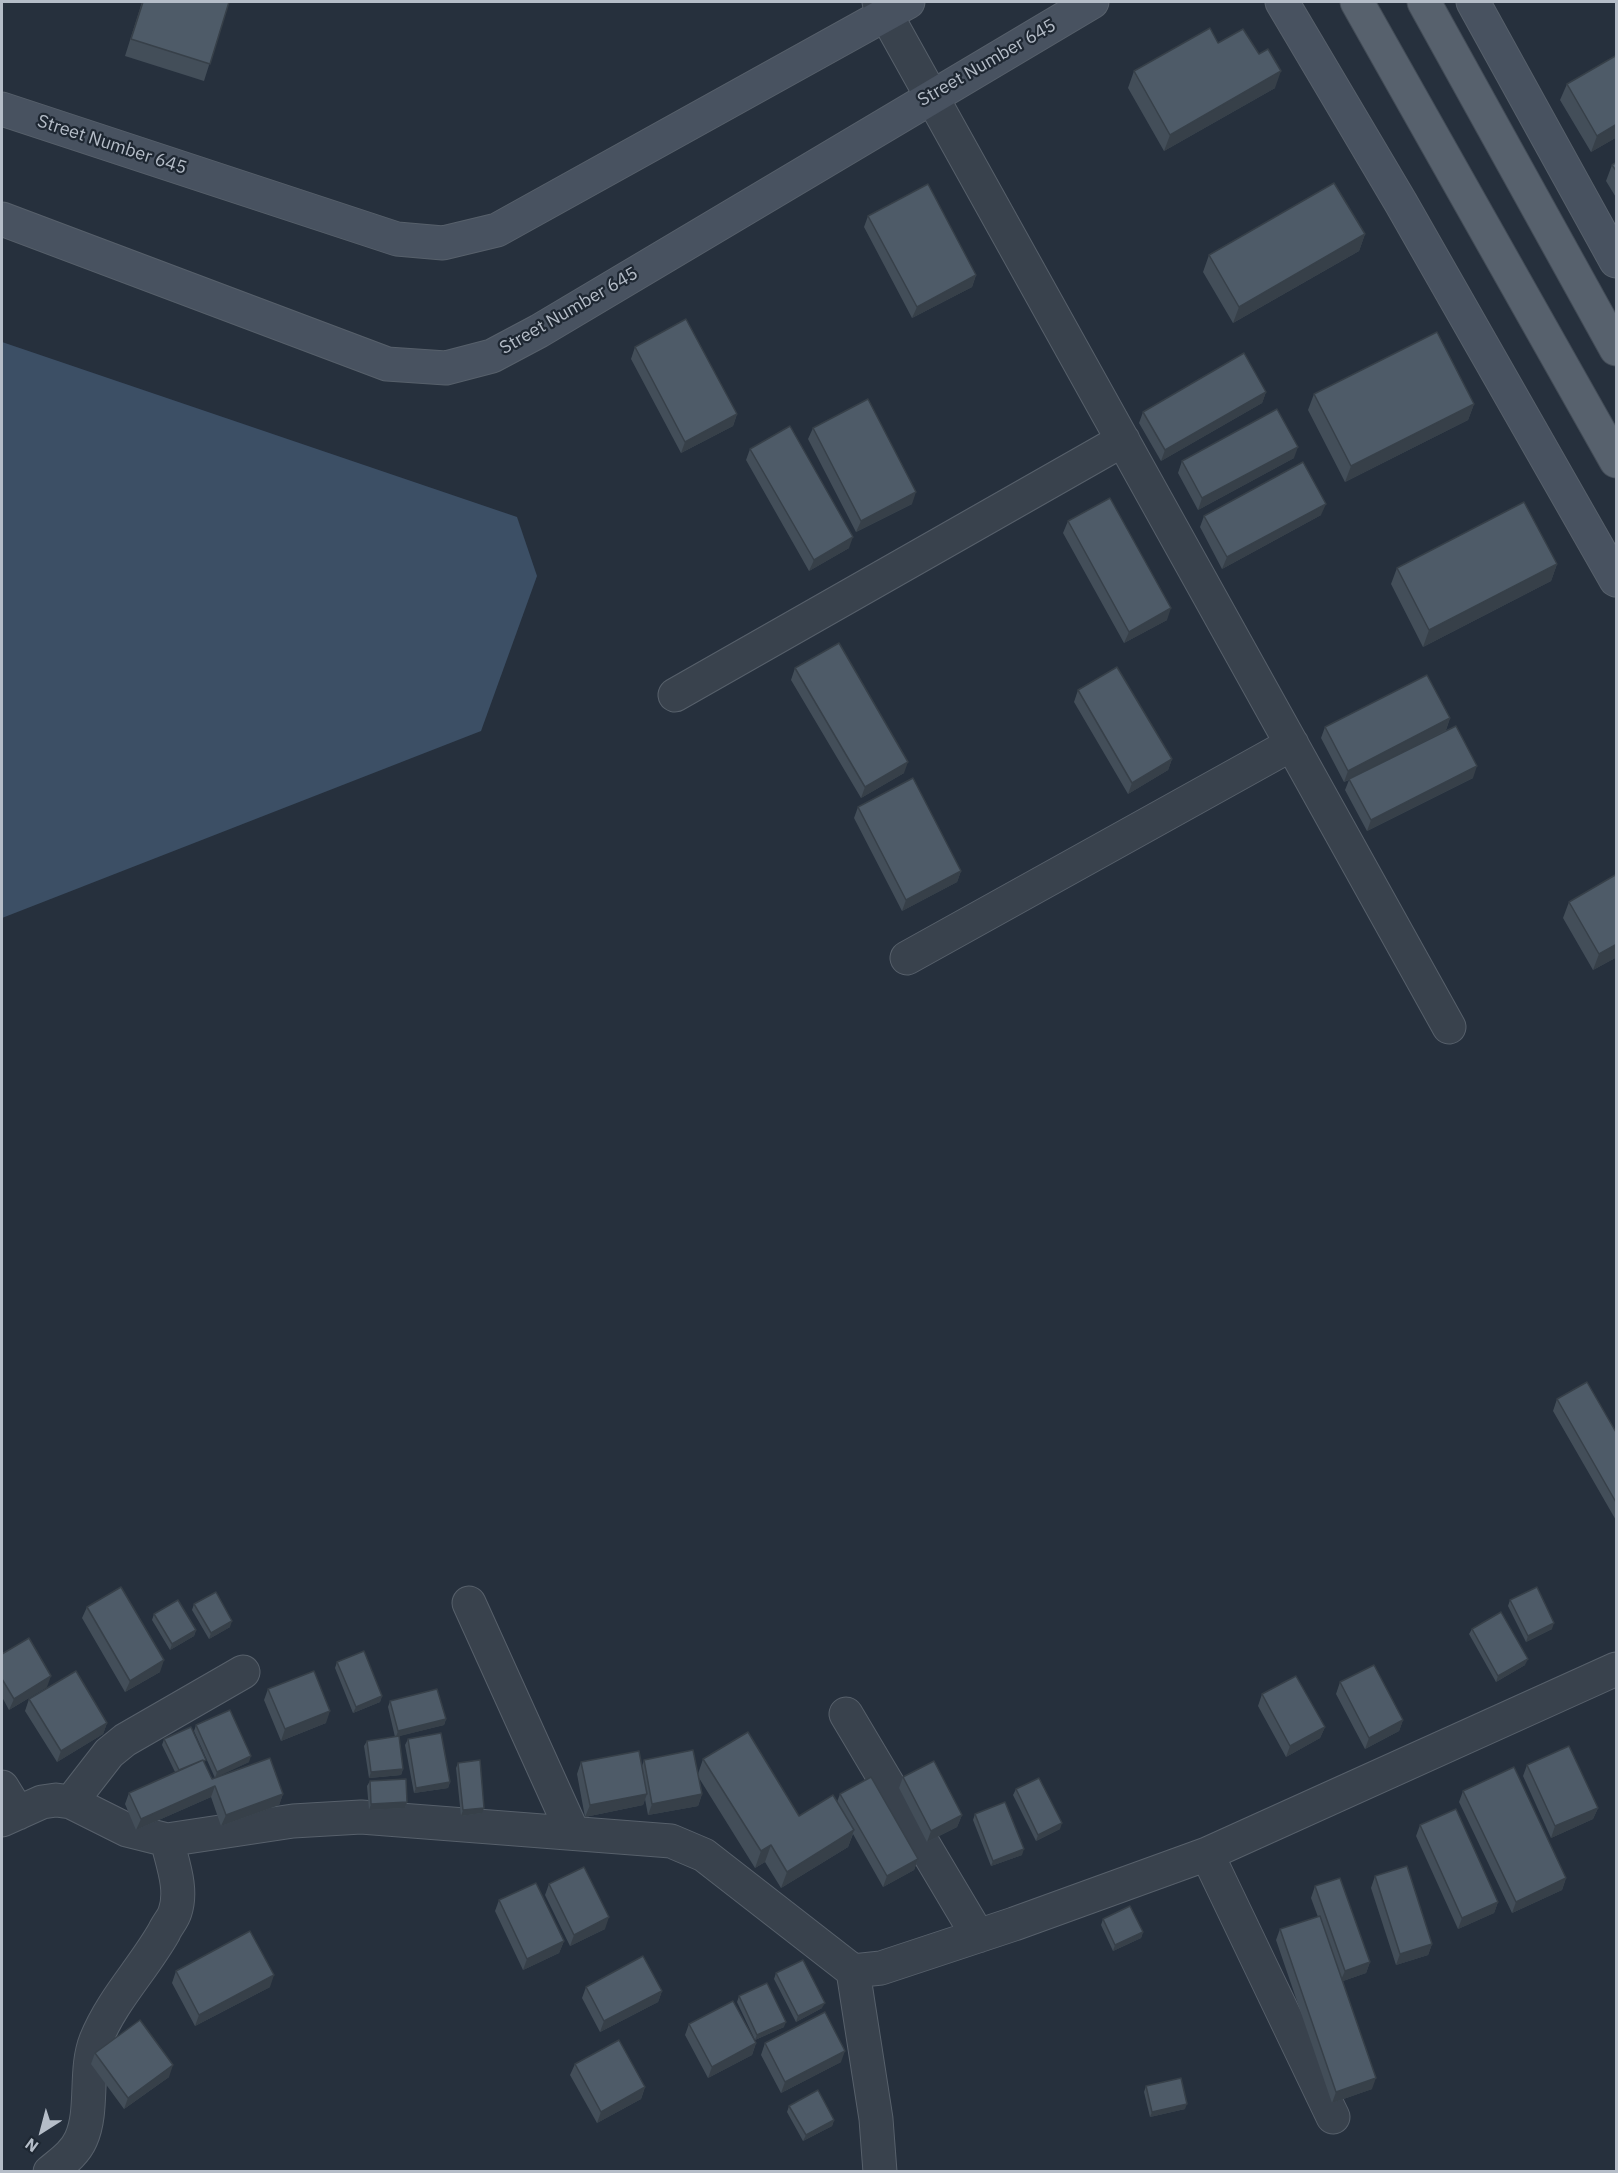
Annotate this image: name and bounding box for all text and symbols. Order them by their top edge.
street label: Street Number 645 [914,15,1060,111]
street label: Street Number 645 [35,111,189,179]
street label: Street Number 645 [496,263,642,359]
north arrow [12,2101,72,2161]
text: N [21,2134,42,2157]

